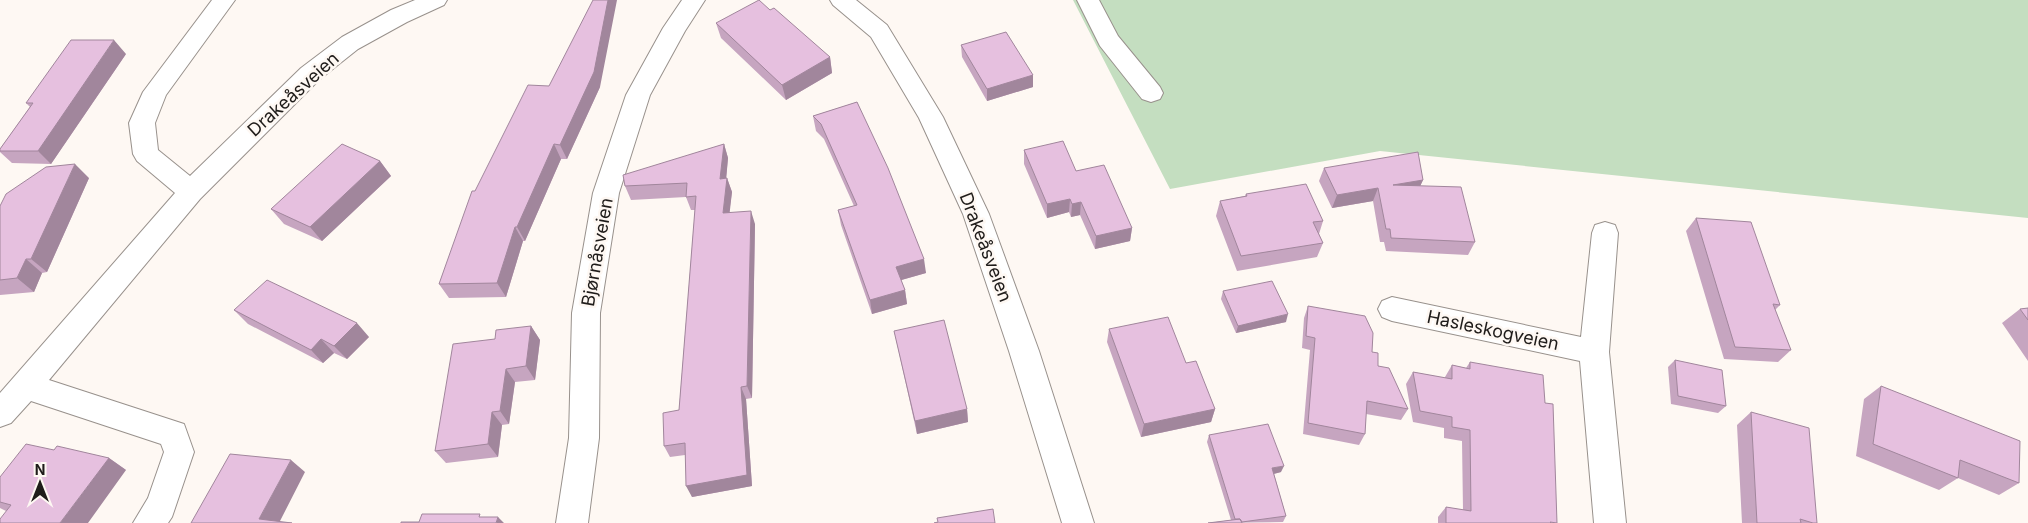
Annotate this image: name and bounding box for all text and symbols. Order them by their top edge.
street label: Drakeåsveien [243,48,343,140]
street label: Drakeåsveien [956,189,1016,305]
street label: Bjørnåsveien [577,196,617,308]
street label: Hasleskogveien [1425,306,1561,354]
north arrow [15,458,65,508]
text: N [35,461,45,478]

